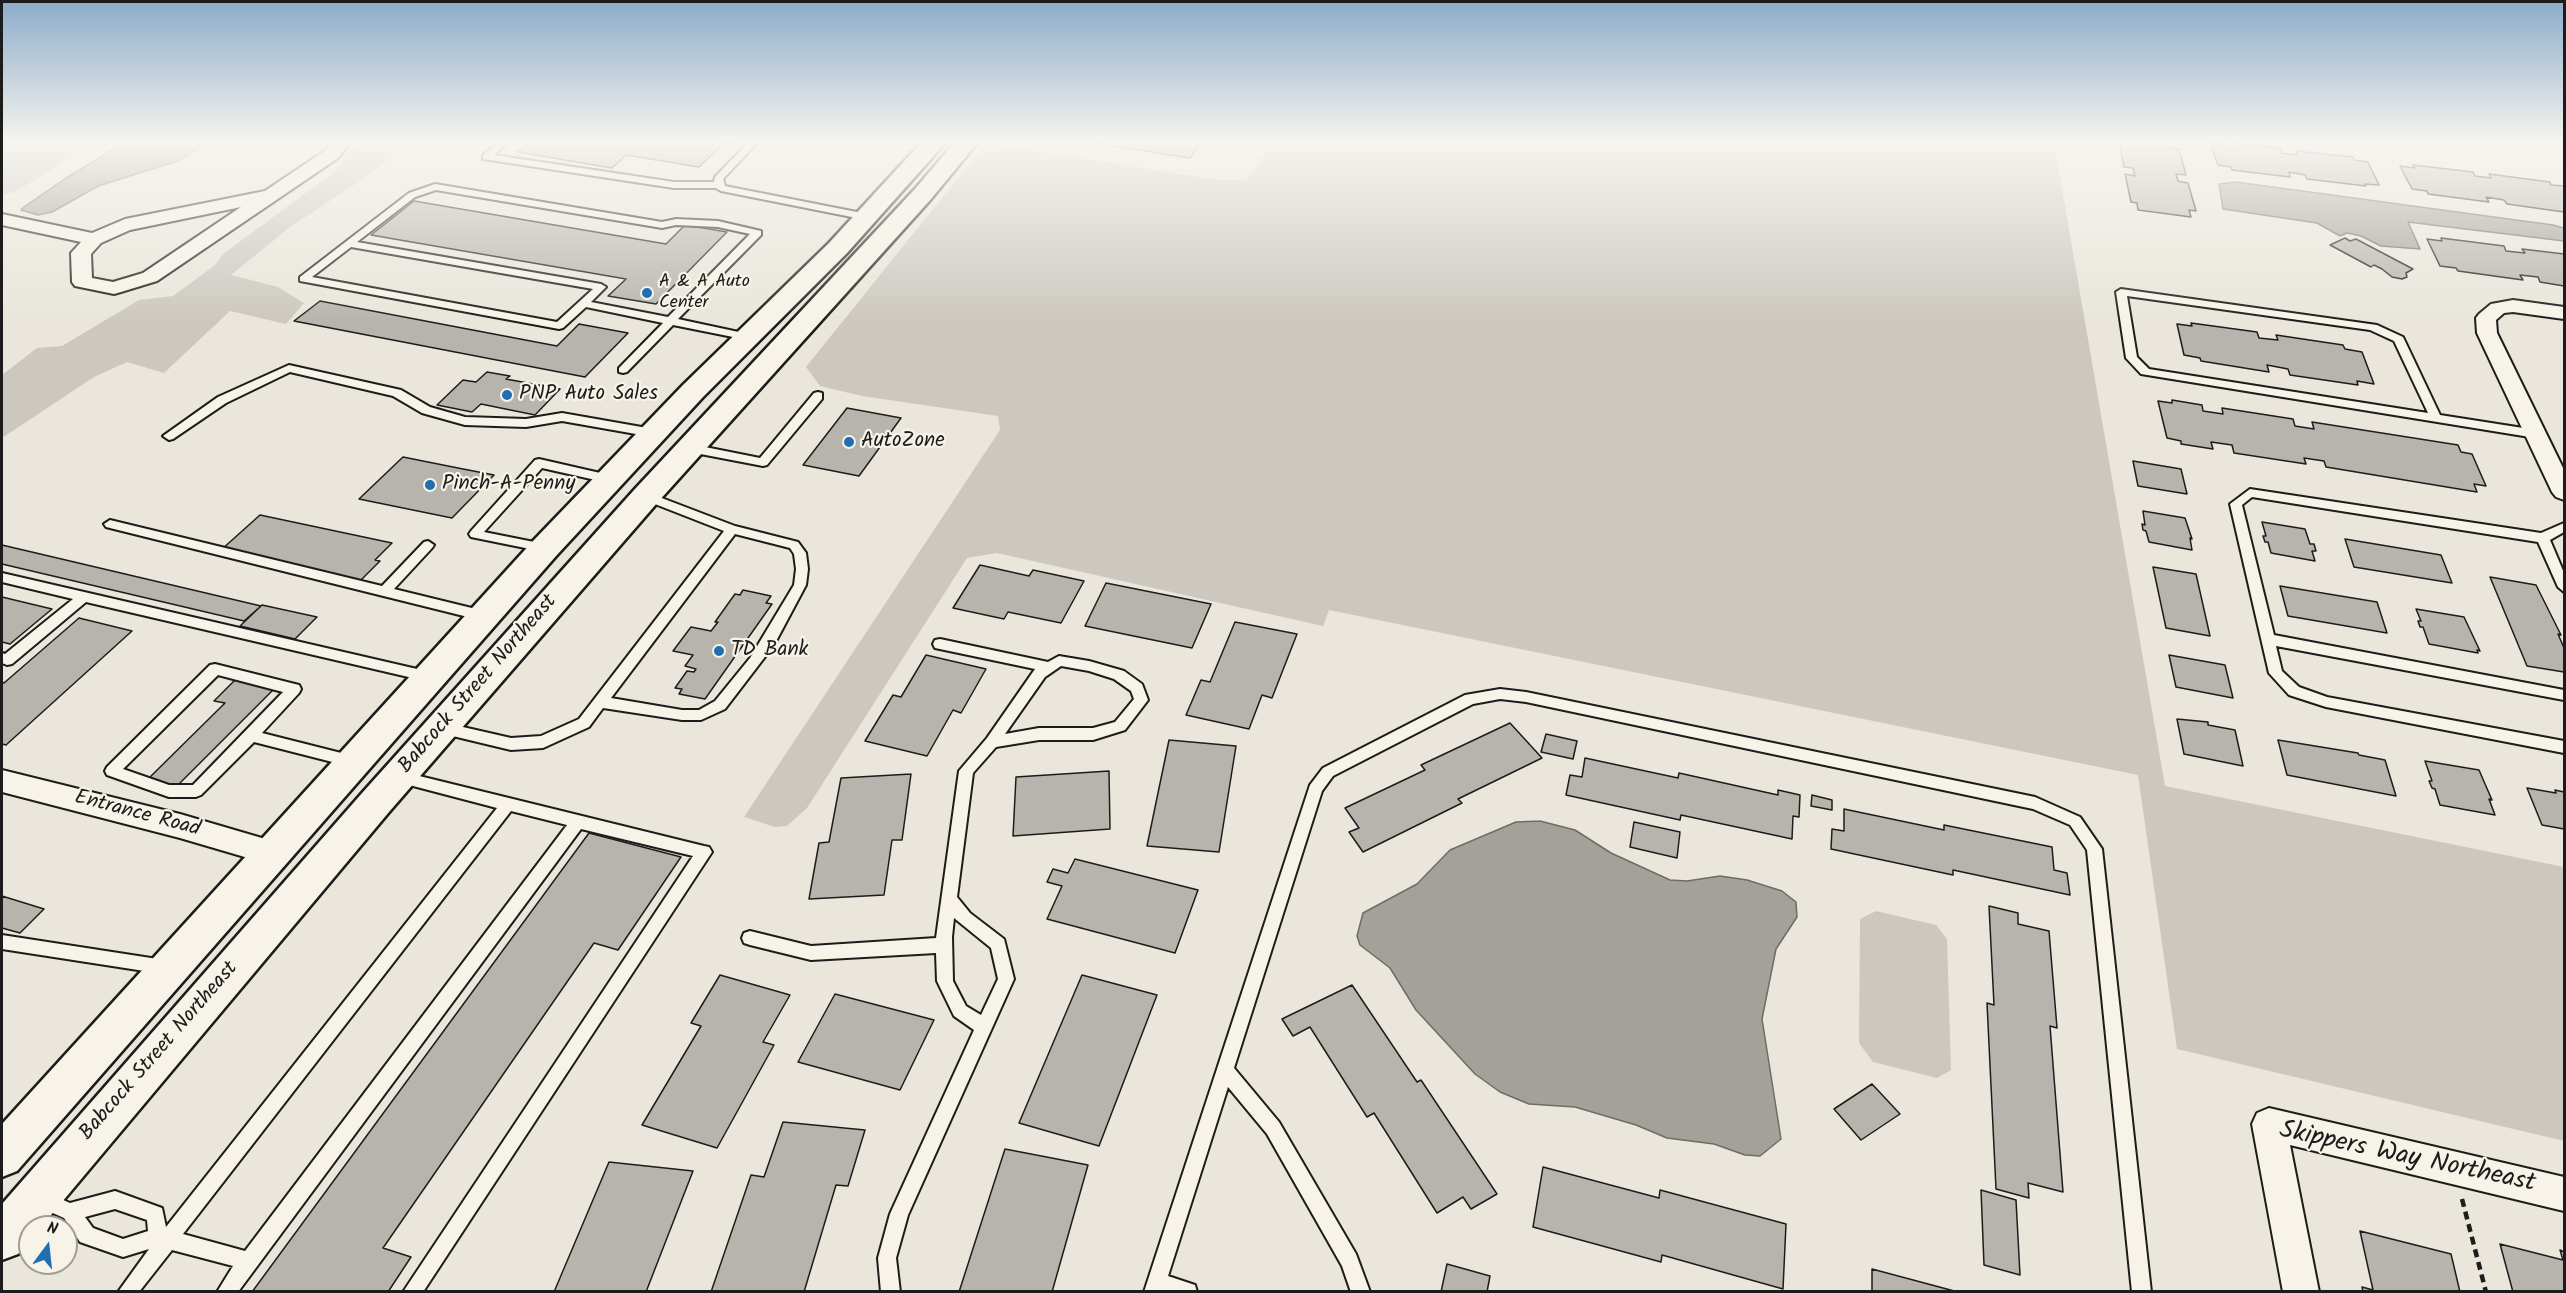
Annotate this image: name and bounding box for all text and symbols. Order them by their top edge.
place label: A & A Auto Center [659,272,750,314]
marker: A & A Auto Center [640,286,654,300]
place label: PNP Auto Sales [519,382,658,408]
marker: PNP Auto Sales [500,388,514,402]
place label: AutoZone [861,429,945,455]
marker: AutoZone [842,435,856,449]
place label: Pinch-A-Penny [442,472,575,498]
marker: Pinch-A-Penny [423,478,437,492]
street label: Babcock Street Northeast [394,590,564,780]
place label: TD Bank [731,638,808,664]
marker: TD Bank [712,644,726,658]
street label: Entrance Road [71,786,203,844]
street label: Babcock Street Northeast [75,957,245,1147]
street label: Skippers Way Northeast [2276,1117,2538,1201]
north arrow [18,1215,78,1275]
text: N [44,1216,60,1242]

